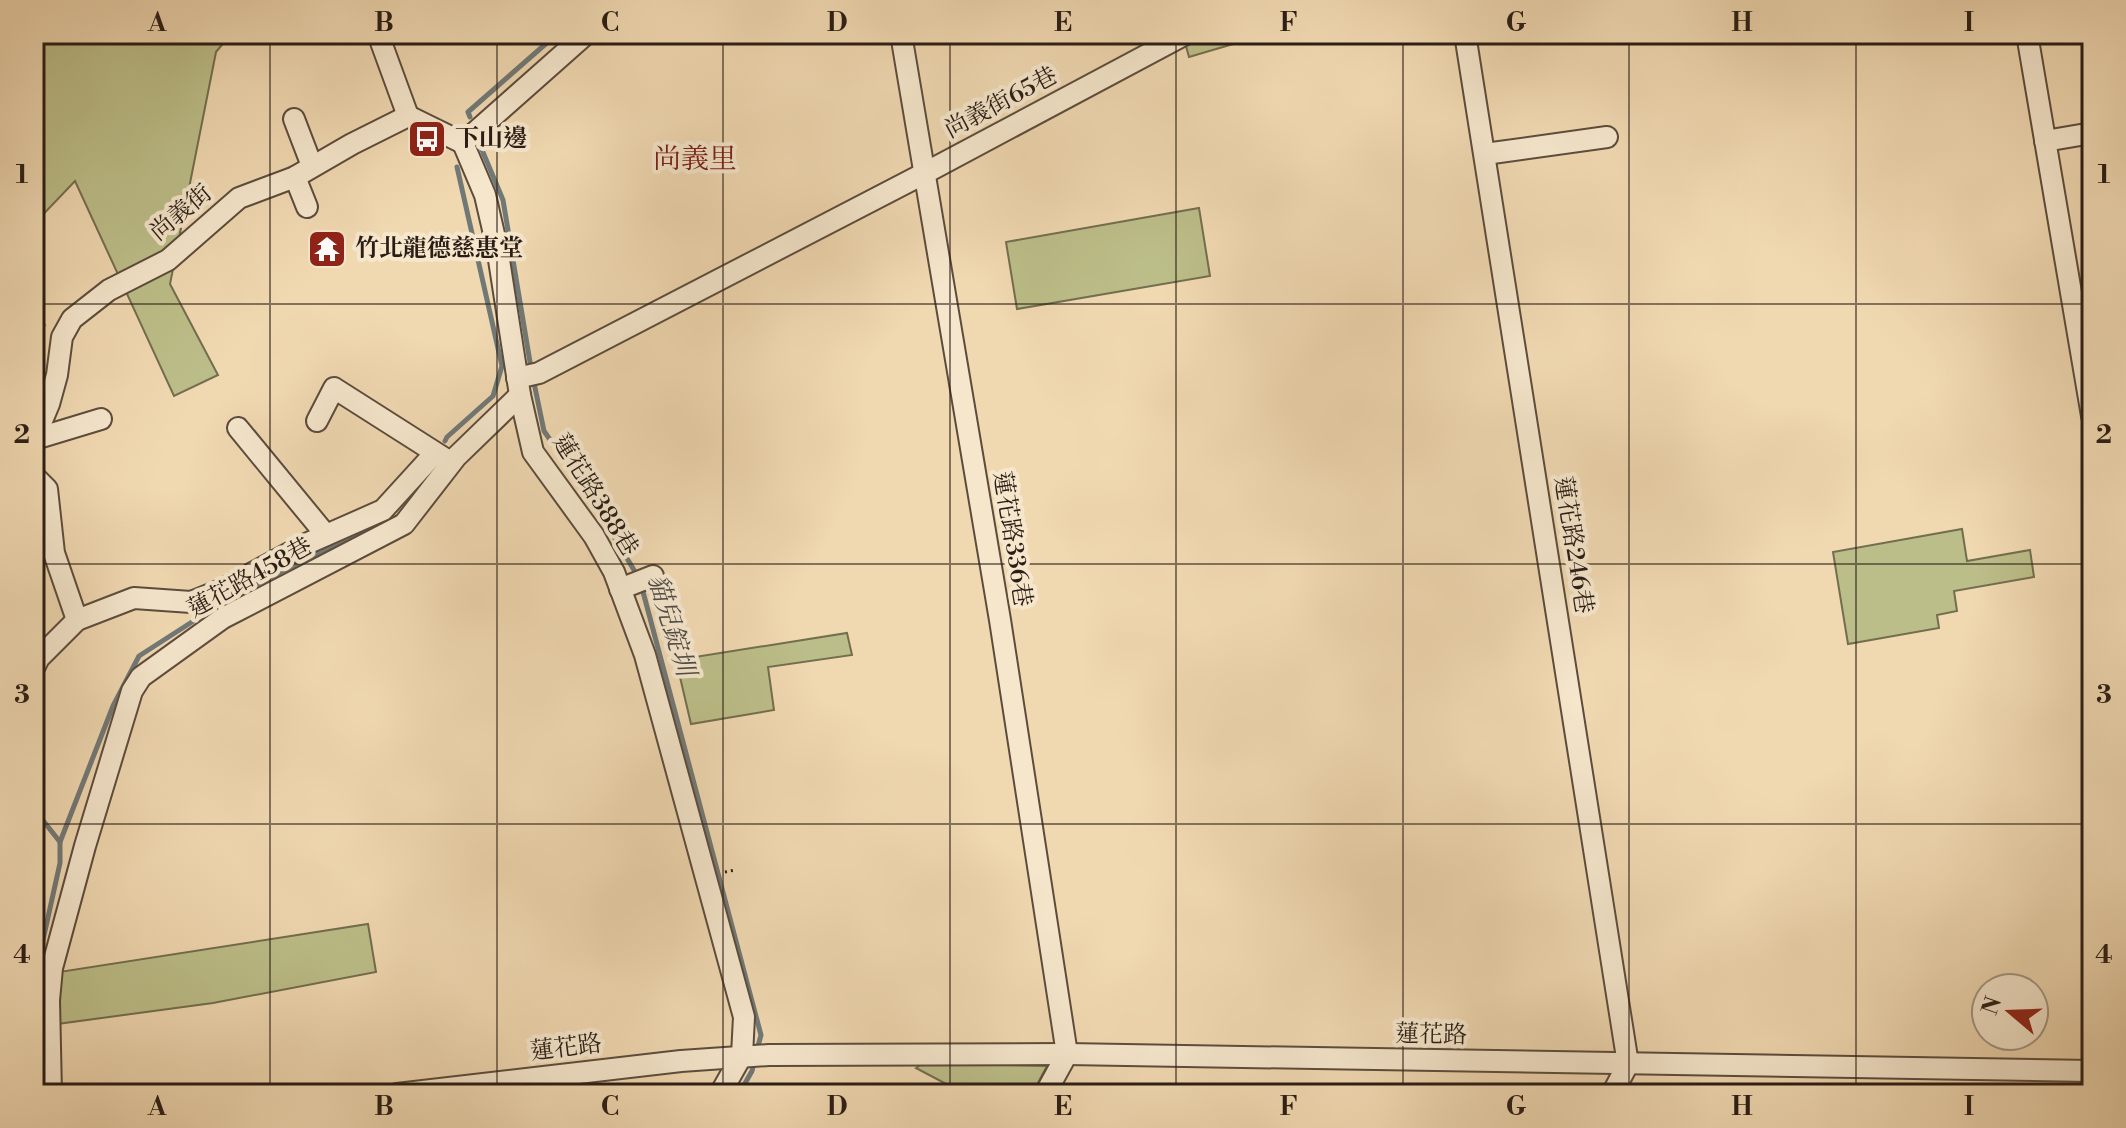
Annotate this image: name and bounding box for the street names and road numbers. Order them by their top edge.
street label: 尚義街65巷 [939,61,1063,145]
street label: 尚義街 [144,178,218,248]
street label: 蓮花路388巷 [546,428,644,562]
street label: 蓮花路336巷 [986,469,1038,609]
street label: 蓮花路246巷 [1547,474,1599,616]
street label: 蓮花路458巷 [182,531,318,625]
street label: 蓮花路 [1395,1019,1467,1051]
street label: 蓮花路 [528,1029,604,1067]

